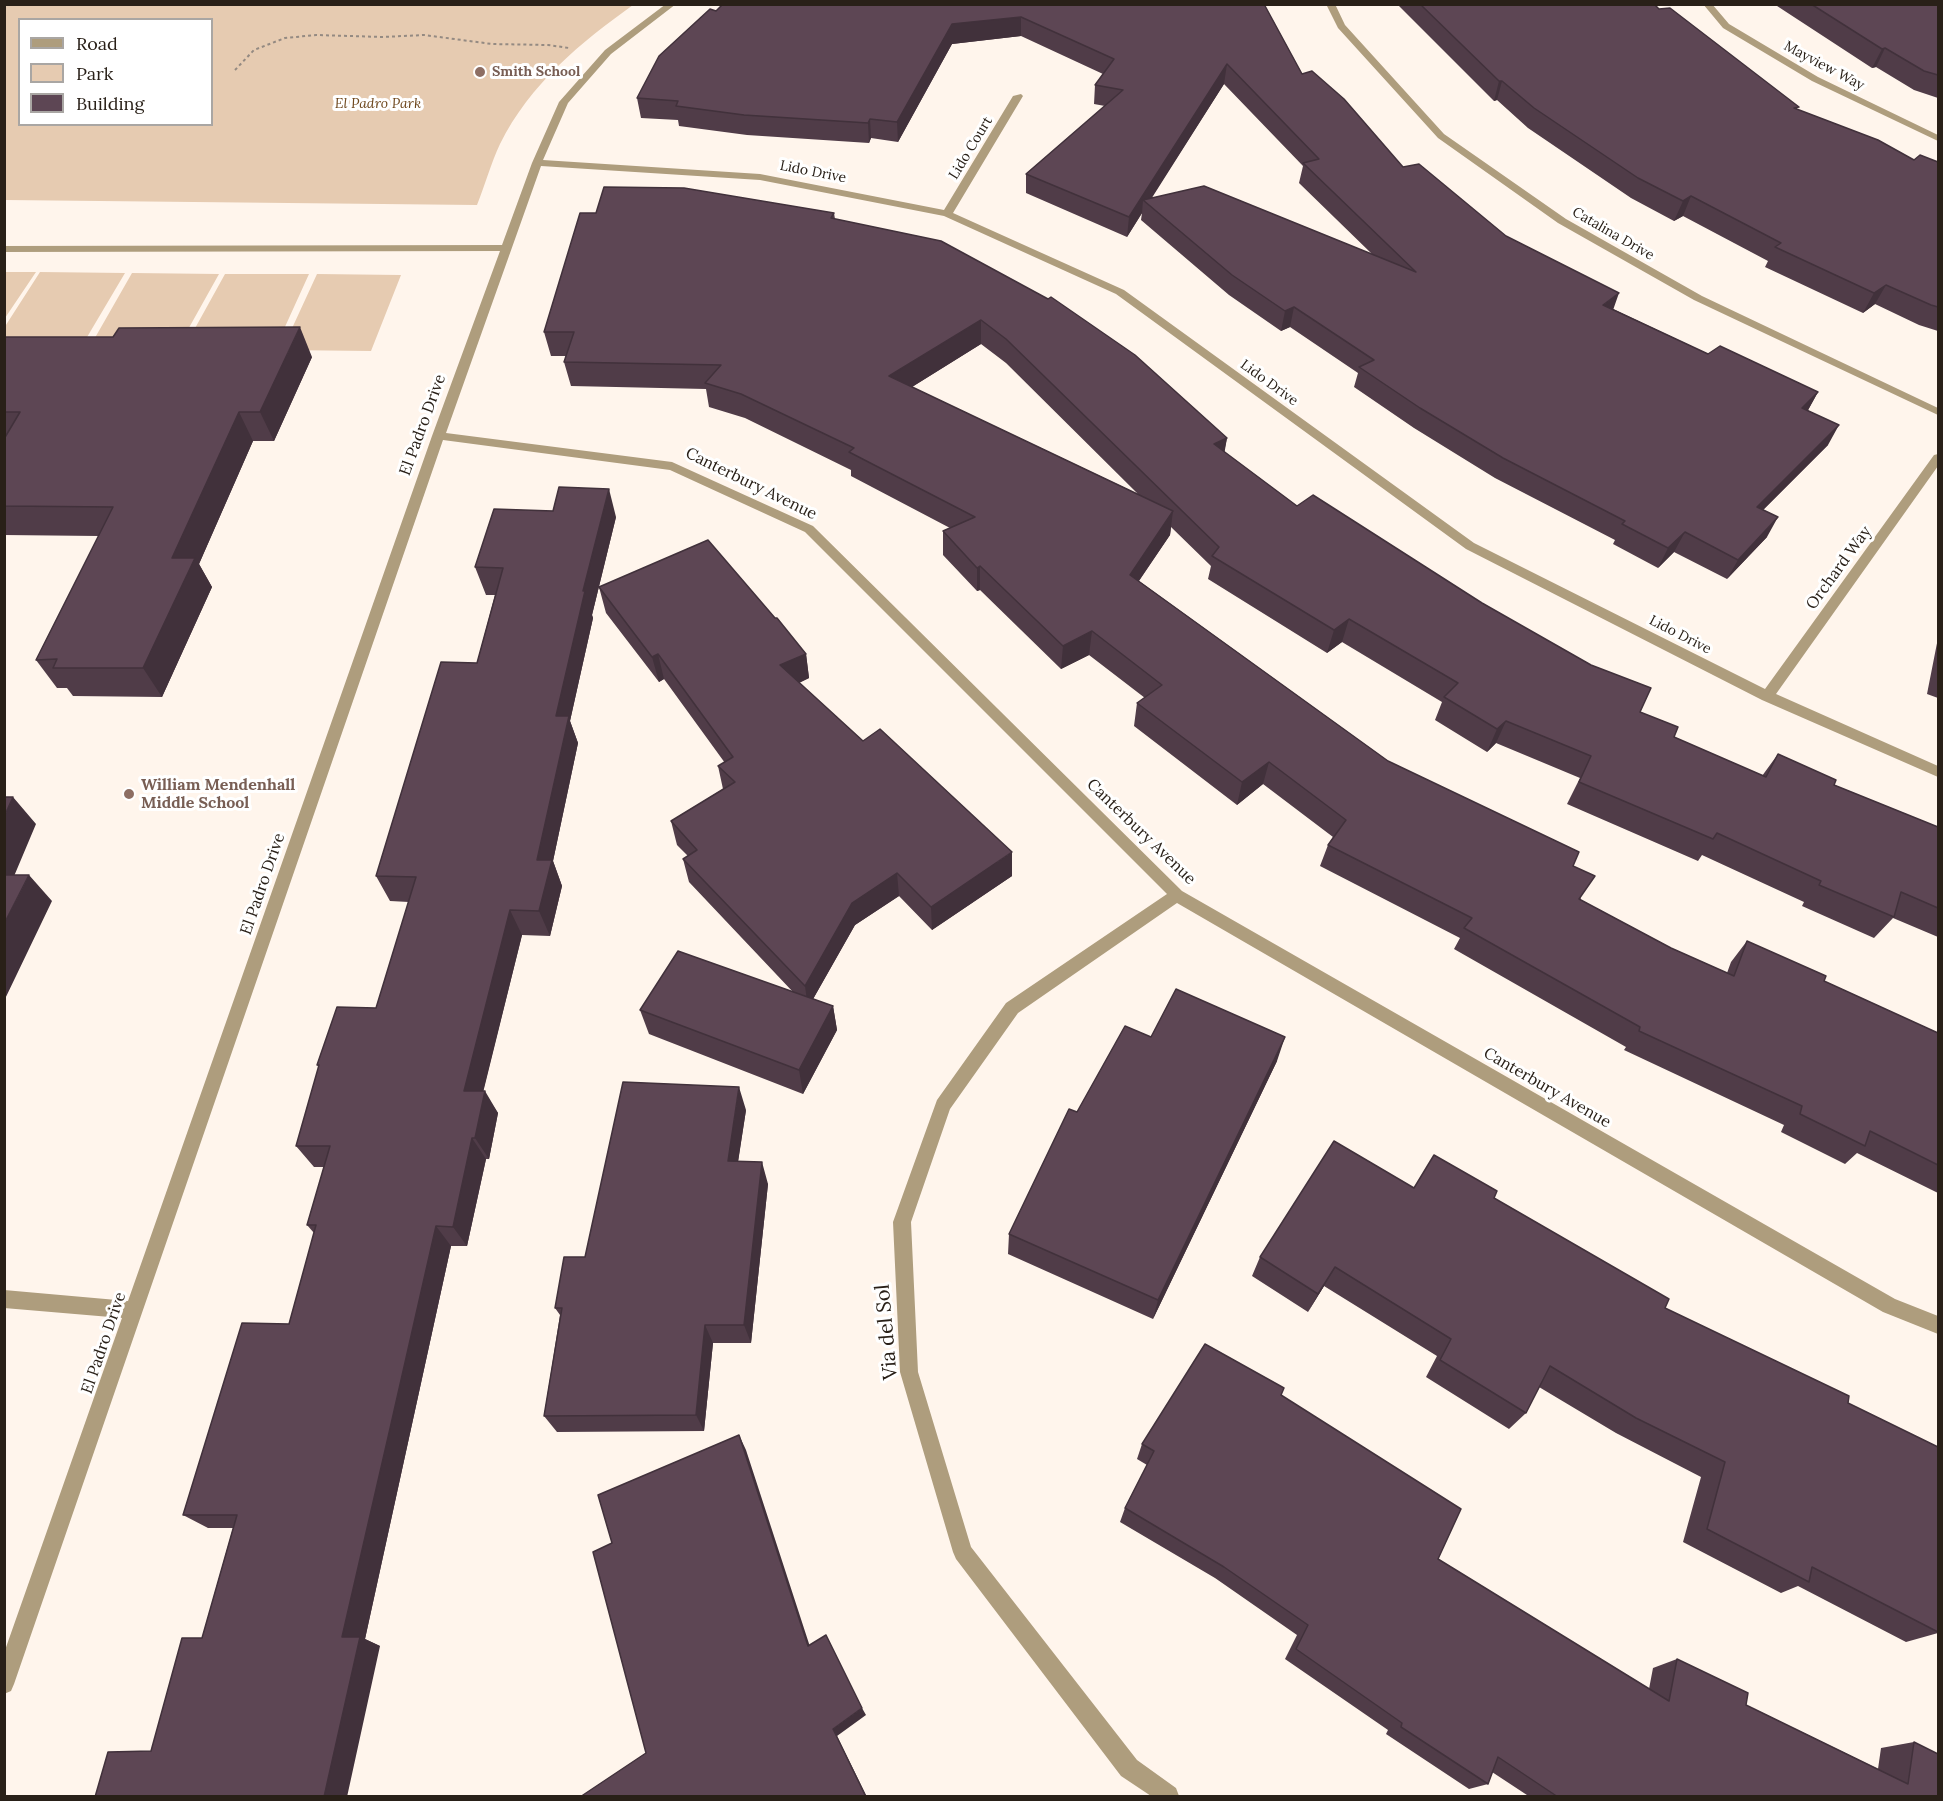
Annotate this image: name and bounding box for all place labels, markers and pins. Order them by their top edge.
place label: Smith School [492,64,580,80]
marker: Smith School [473,65,487,79]
place label: William Mendenhall Middle School [141,775,295,813]
marker: William Mendenhall Middle School [122,787,136,801]

